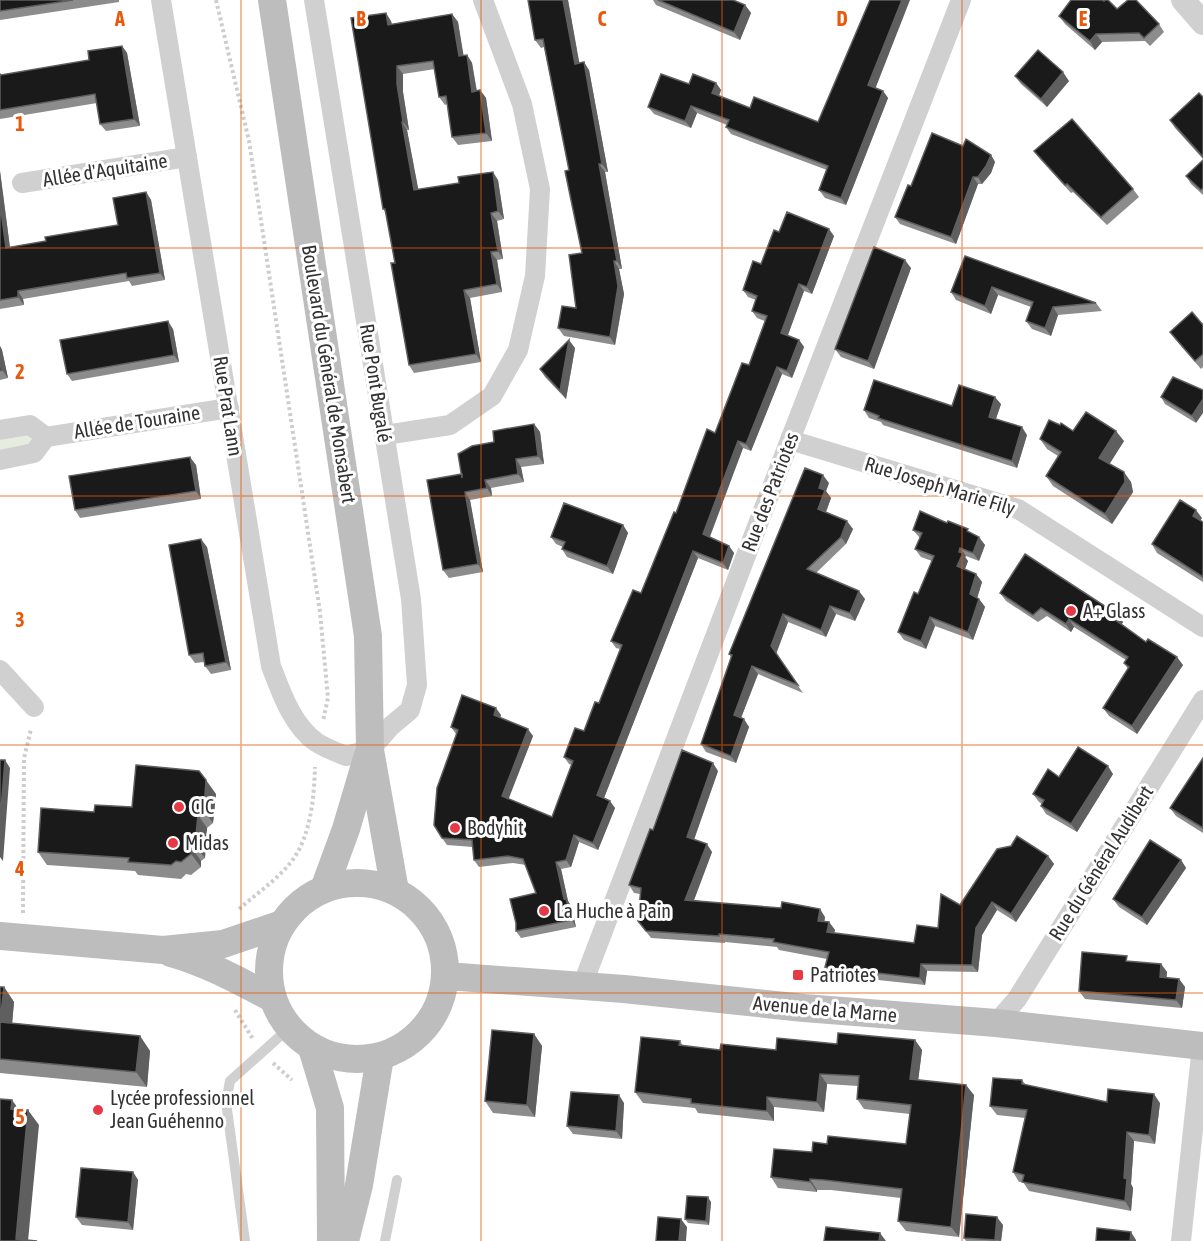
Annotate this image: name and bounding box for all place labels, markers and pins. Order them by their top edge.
place label: A+ Glass [1083,599,1145,622]
marker: A+ Glass [1064,604,1078,618]
place label: CIC [191,795,214,818]
marker: CIC [172,800,186,814]
place label: Bodyhit [467,816,524,839]
marker: Bodyhit [448,821,462,835]
place label: Midas [185,831,229,854]
marker: Midas [166,836,180,850]
place label: La Huche à Pain [556,899,671,922]
marker: La Huche à Pain [537,904,551,918]
place label: Patriotes [810,963,876,986]
marker: Patriotes [791,968,805,982]
place label: Lycée professionnel Jean Guéhenno [110,1086,255,1132]
marker: Lycée professionnel Jean Guéhenno [91,1103,105,1117]

